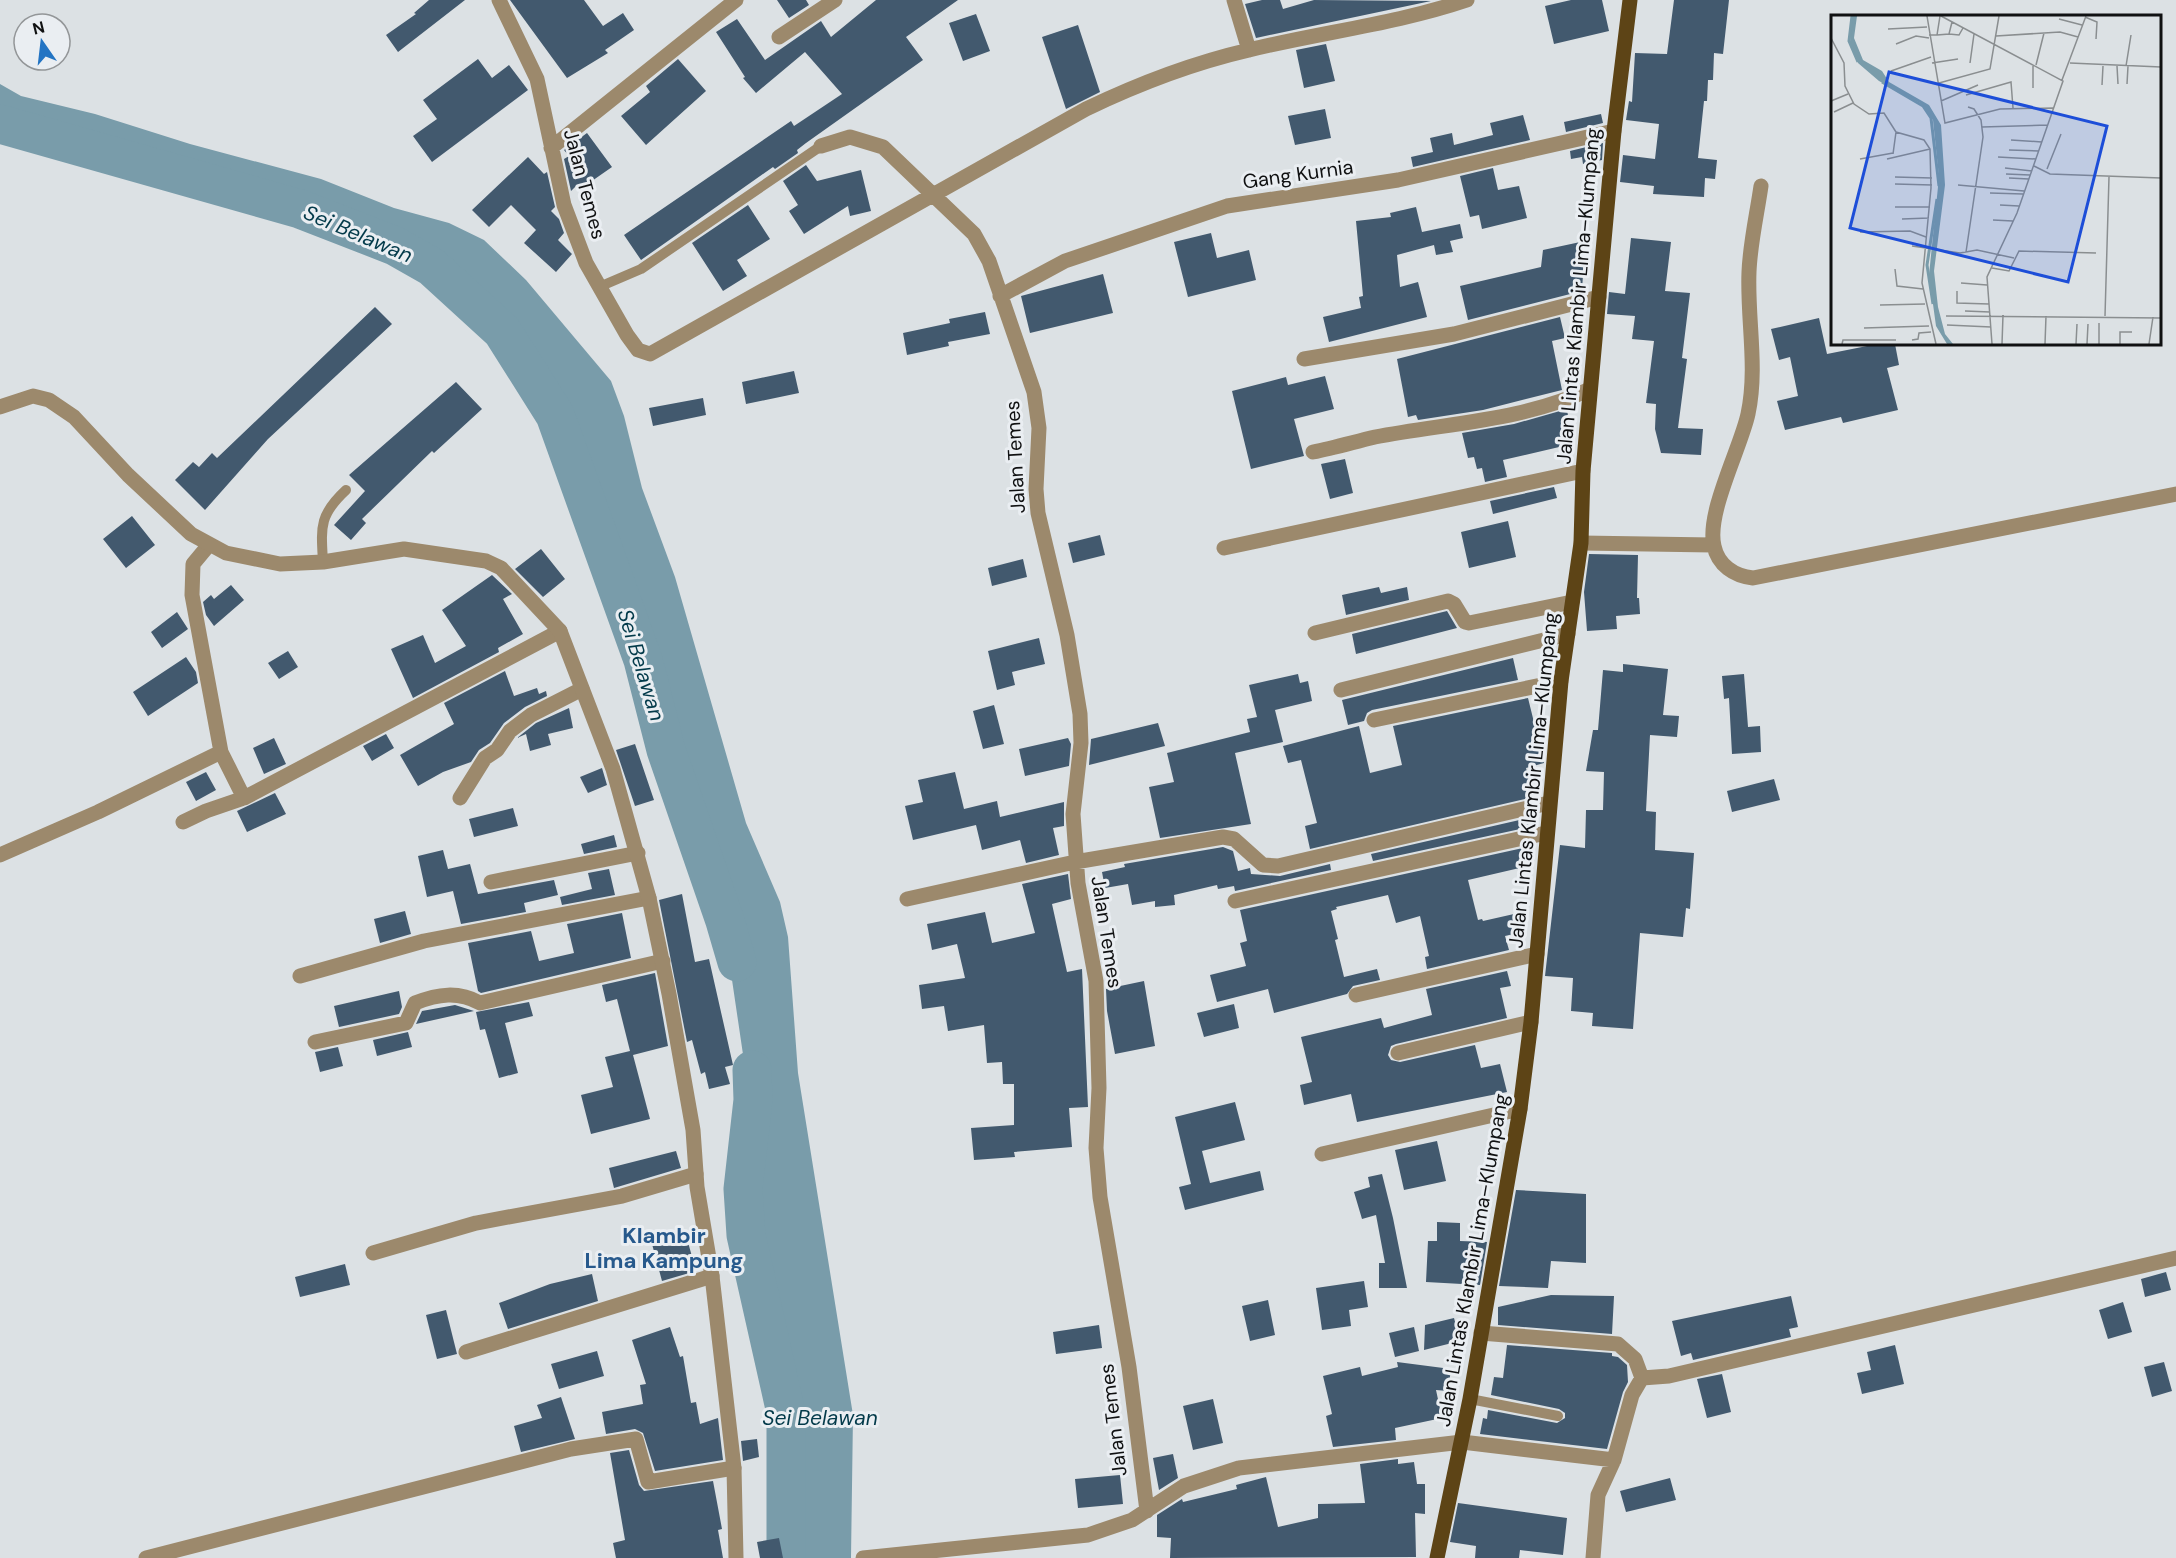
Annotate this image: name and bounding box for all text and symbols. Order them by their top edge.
north arrow [12,12,72,72]
inset map [1831,15,2161,345]
text: N [30,16,47,40]
street label: Jalan Temes [558,126,612,242]
street label: Jalan Lintas Klambir Lima–Klumpang [1550,127,1606,465]
street label: Gang Kurnia [1241,153,1355,195]
water label: Sei Belawan [299,199,417,269]
street label: Jalan Temes [999,400,1031,514]
water label: Sei Belawan [611,606,671,724]
street label: Jalan Lintas Klambir Lima–Klumpang [1502,611,1564,949]
street label: Jalan Temes [1085,874,1129,990]
street label: Jalan Lintas Klambir Lima–Klumpang [1430,1091,1514,1429]
district label: Klambir Lima Kampung [585,1221,743,1275]
street label: Jalan Temes [1093,1362,1133,1478]
water label: Sei Belawan [762,1404,878,1432]

